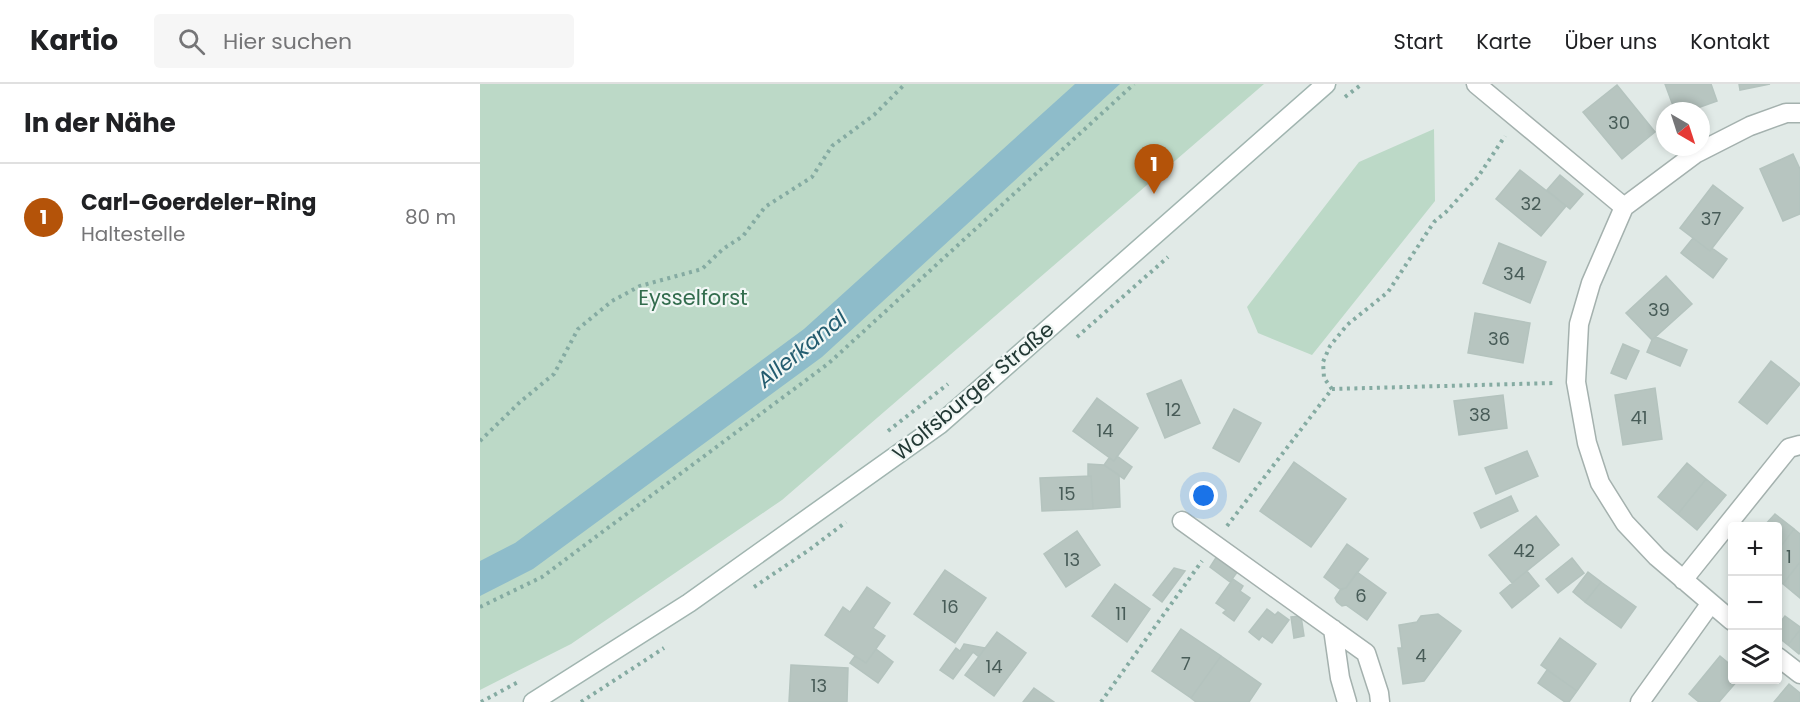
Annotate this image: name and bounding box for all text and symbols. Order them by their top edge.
search box [154,14,574,68]
text: Kartio [30,21,118,60]
icon: search [175,25,208,58]
text: Hier suchen [223,26,352,57]
text: Start [1394,27,1443,56]
text: Karte [1476,27,1532,56]
text: Über uns [1565,27,1657,56]
text: Kontakt [1690,27,1770,56]
north arrow [1656,102,1710,156]
text: In der Nähe [24,105,176,141]
house number: 30 [1608,110,1630,135]
pin: 1 [1134,144,1174,194]
text: Carl-Goerdeler-Ring [81,187,316,218]
house number: 32 [1521,191,1541,216]
text: 1 [40,203,47,231]
text: 80 m [405,203,456,231]
house number: 37 [1701,206,1721,231]
text: Haltestelle [81,220,185,248]
house number: 34 [1503,261,1525,286]
park label: Eysselforst [638,283,748,312]
house number: 39 [1648,297,1670,322]
water label: Allerkanal [749,303,854,396]
street label: Wolfsburger Straße [886,315,1060,467]
house number: 36 [1488,326,1510,351]
house number: 12 [1165,397,1181,422]
house number: 38 [1469,402,1491,427]
house number: 41 [1630,405,1648,430]
house number: 14 [1096,418,1114,443]
house number: 15 [1058,481,1076,506]
your location [1189,481,1218,510]
map controls [1728,522,1782,684]
button: + [1728,522,1782,576]
house number: 42 [1513,538,1535,563]
house number: 1 [1786,544,1792,569]
house number: 13 [1064,547,1080,572]
button: − [1728,576,1782,630]
house number: 6 [1355,583,1367,608]
house number: 16 [941,594,959,619]
house number: 11 [1115,601,1127,626]
button: layers [1728,630,1782,684]
house number: 4 [1415,643,1427,668]
house number: 7 [1181,651,1191,676]
house number: 14 [985,654,1003,679]
house number: 13 [811,673,827,698]

